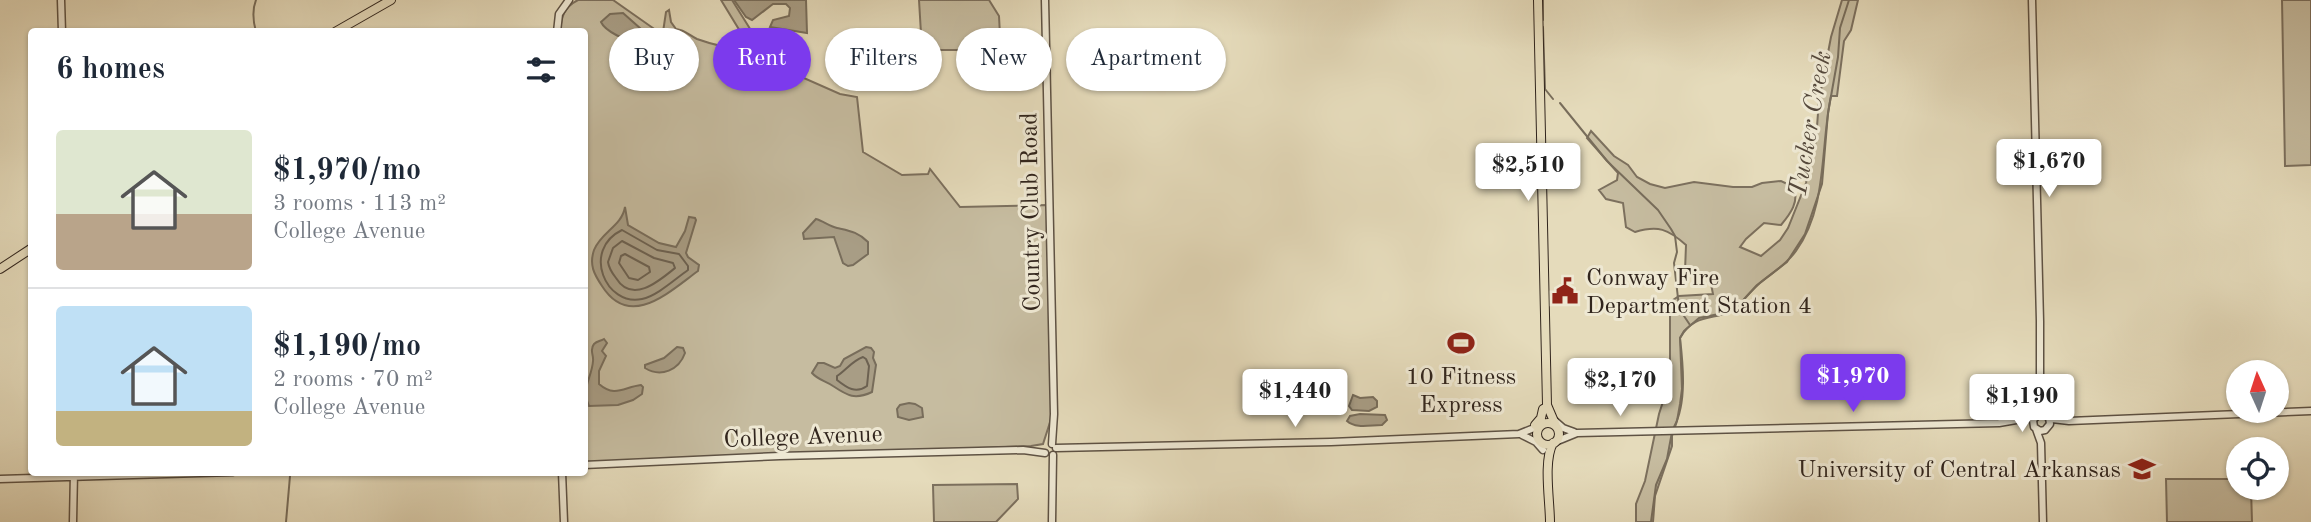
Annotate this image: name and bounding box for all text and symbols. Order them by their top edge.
chip: Buy [609,28,699,91]
chip: Rent [713,28,811,91]
chip: Filters [825,28,942,91]
chip: New [956,28,1052,91]
chip: Apartment [1066,28,1226,91]
water label: Tucker Creek [1785,49,1837,200]
icon: filters [522,51,560,89]
text: 6 homes [56,55,165,85]
street label: Country Club Road [1018,112,1046,312]
pin: $1,670 [1992,140,2106,199]
pin: $2,510 [1471,144,1585,203]
text: $1,670 [2012,150,2086,173]
text: $2,510 [1491,154,1565,177]
text: $1,970/mo [273,156,421,186]
icon: home [112,158,196,242]
text: 3 rooms · 113 m² [273,192,446,215]
text: College Avenue [273,220,425,243]
place label: Conway Fire Department Station 4 [1586,267,1812,319]
public building icon: Conway Fire Department Station 4 [1550,276,1580,306]
sports icon: 10 Fitness Express [1446,328,1476,358]
text: $1,190/mo [273,332,421,362]
icon: home [112,334,196,418]
pin: $1,970 [1796,354,1910,414]
pin: $2,170 [1563,358,1677,418]
north arrow [2226,360,2289,424]
map controls [2226,360,2289,500]
text: $1,970 [1816,365,1890,388]
place label: 10 Fitness Express [1406,366,1516,418]
text: 2 rooms · 70 m² [273,368,433,391]
text: $2,170 [1583,369,1657,392]
pin: $1,440 [1238,370,1352,429]
pin: $1,190 [1965,374,2079,434]
text: $1,440 [1258,380,1332,403]
text: $1,190 [1985,385,2059,408]
text: College Avenue [273,396,425,419]
street label: College Avenue [723,423,883,453]
button: locate [2226,437,2289,500]
school or university icon: University of Central Arkansas [2127,454,2157,484]
place label: University of Central Arkansas [1798,459,2121,483]

